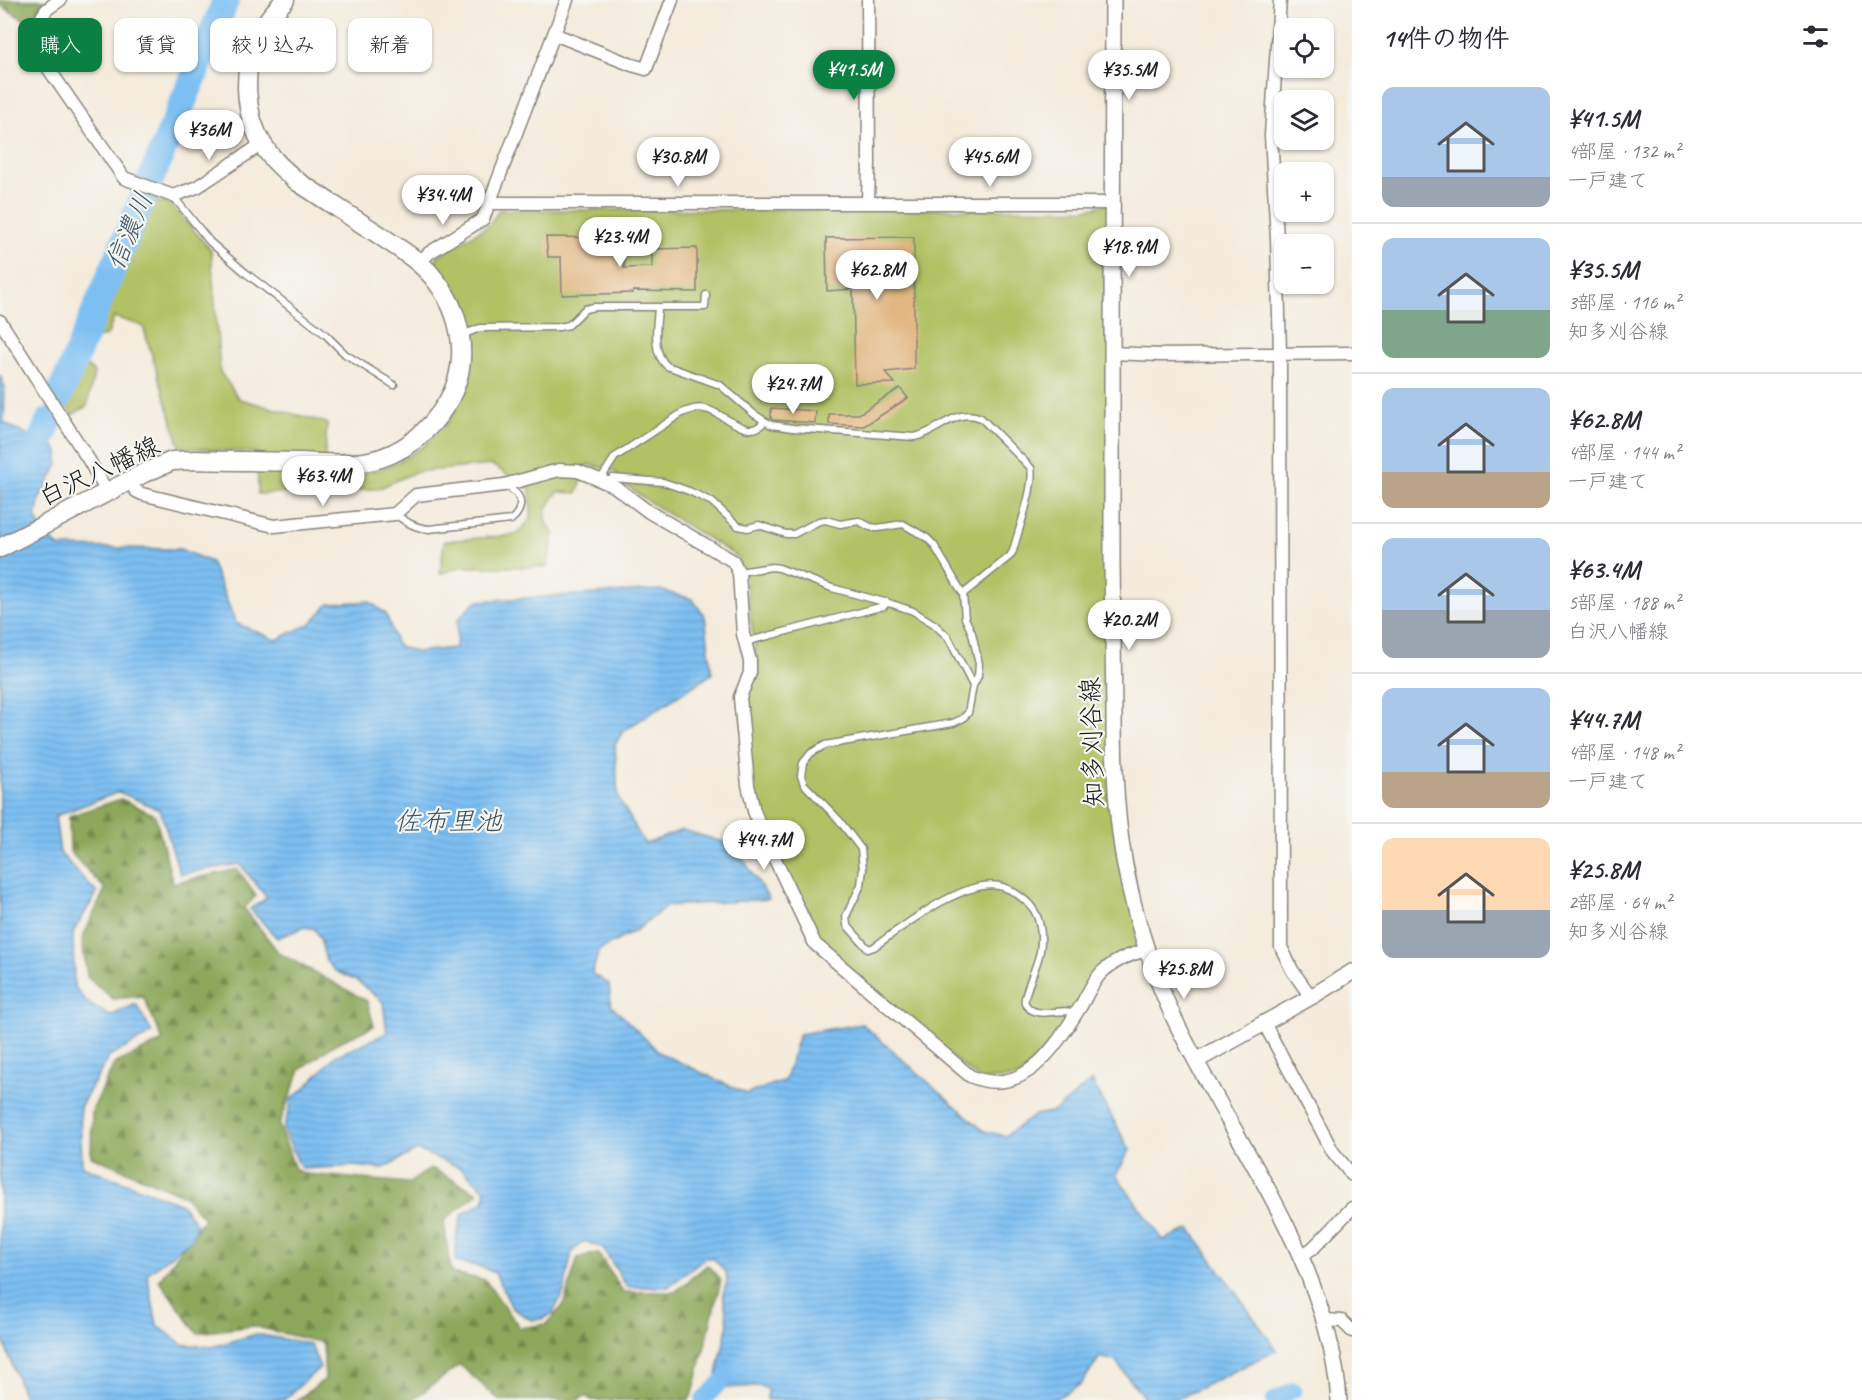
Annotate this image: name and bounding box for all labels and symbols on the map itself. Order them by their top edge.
pin: ¥41.5M [805,50,903,101]
pin: ¥35.5M [1080,50,1178,101]
pin: ¥36M [173,110,245,161]
pin: ¥30.8M [629,137,727,188]
pin: ¥45.6M [941,137,1039,188]
pin: ¥34.4M [394,175,492,226]
water label: 信濃川 [98,187,160,275]
pin: ¥23.4M [571,217,669,268]
pin: ¥18.9M [1080,227,1178,278]
pin: ¥62.8M [828,250,926,301]
pin: ¥24.7M [744,364,842,415]
street label: 白沢八幡線 [33,429,165,513]
pin: ¥63.4M [274,456,372,507]
pin: ¥20.2M [1080,600,1178,651]
street label: 知多刈谷線 [1073,676,1111,808]
water label: 佐布里池 [394,804,503,838]
pin: ¥44.7M [715,820,813,871]
pin: ¥25.8M [1135,949,1233,1000]

